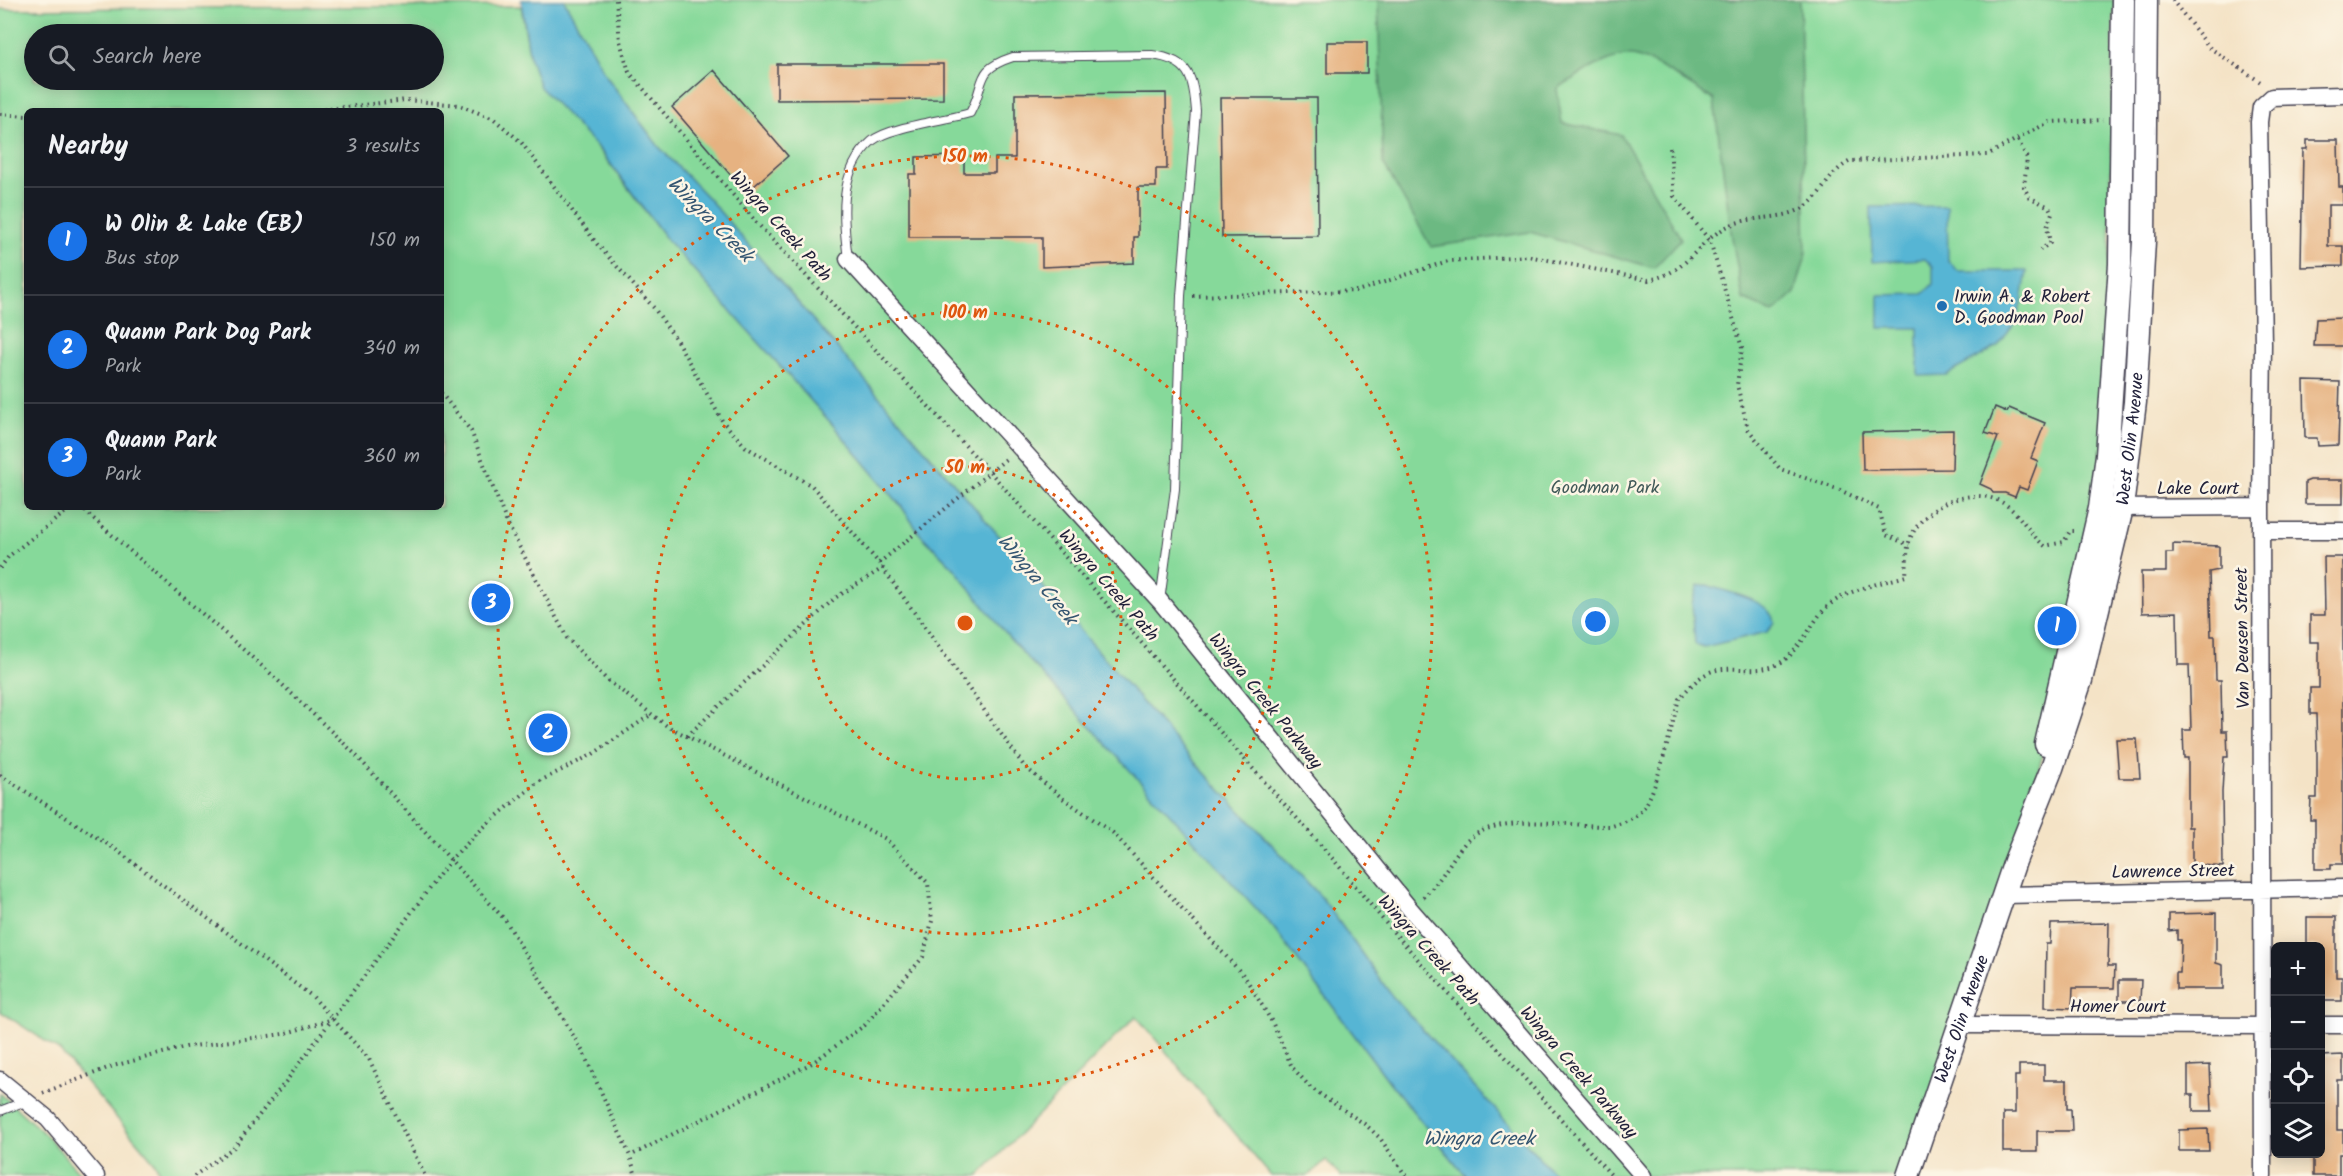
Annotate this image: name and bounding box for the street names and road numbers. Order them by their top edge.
street label: Wingra Creek Path [722,165,838,289]
street label: West Olin Avenue [2109,372,2153,507]
street label: Lake Court [2157,475,2240,504]
street label: Wingra Creek Path [1050,523,1165,649]
street label: Van Deusen Street [2228,566,2259,709]
street label: Wingra Creek Parkway [1201,627,1329,777]
street label: Lawrence Street [2111,857,2236,888]
street label: Wingra Creek Path [1370,889,1486,1013]
street label: West Olin Avenue [1928,951,1998,1087]
street label: Homer Court [2070,993,2167,1022]
street label: Wingra Creek Parkway [1512,1000,1644,1146]

